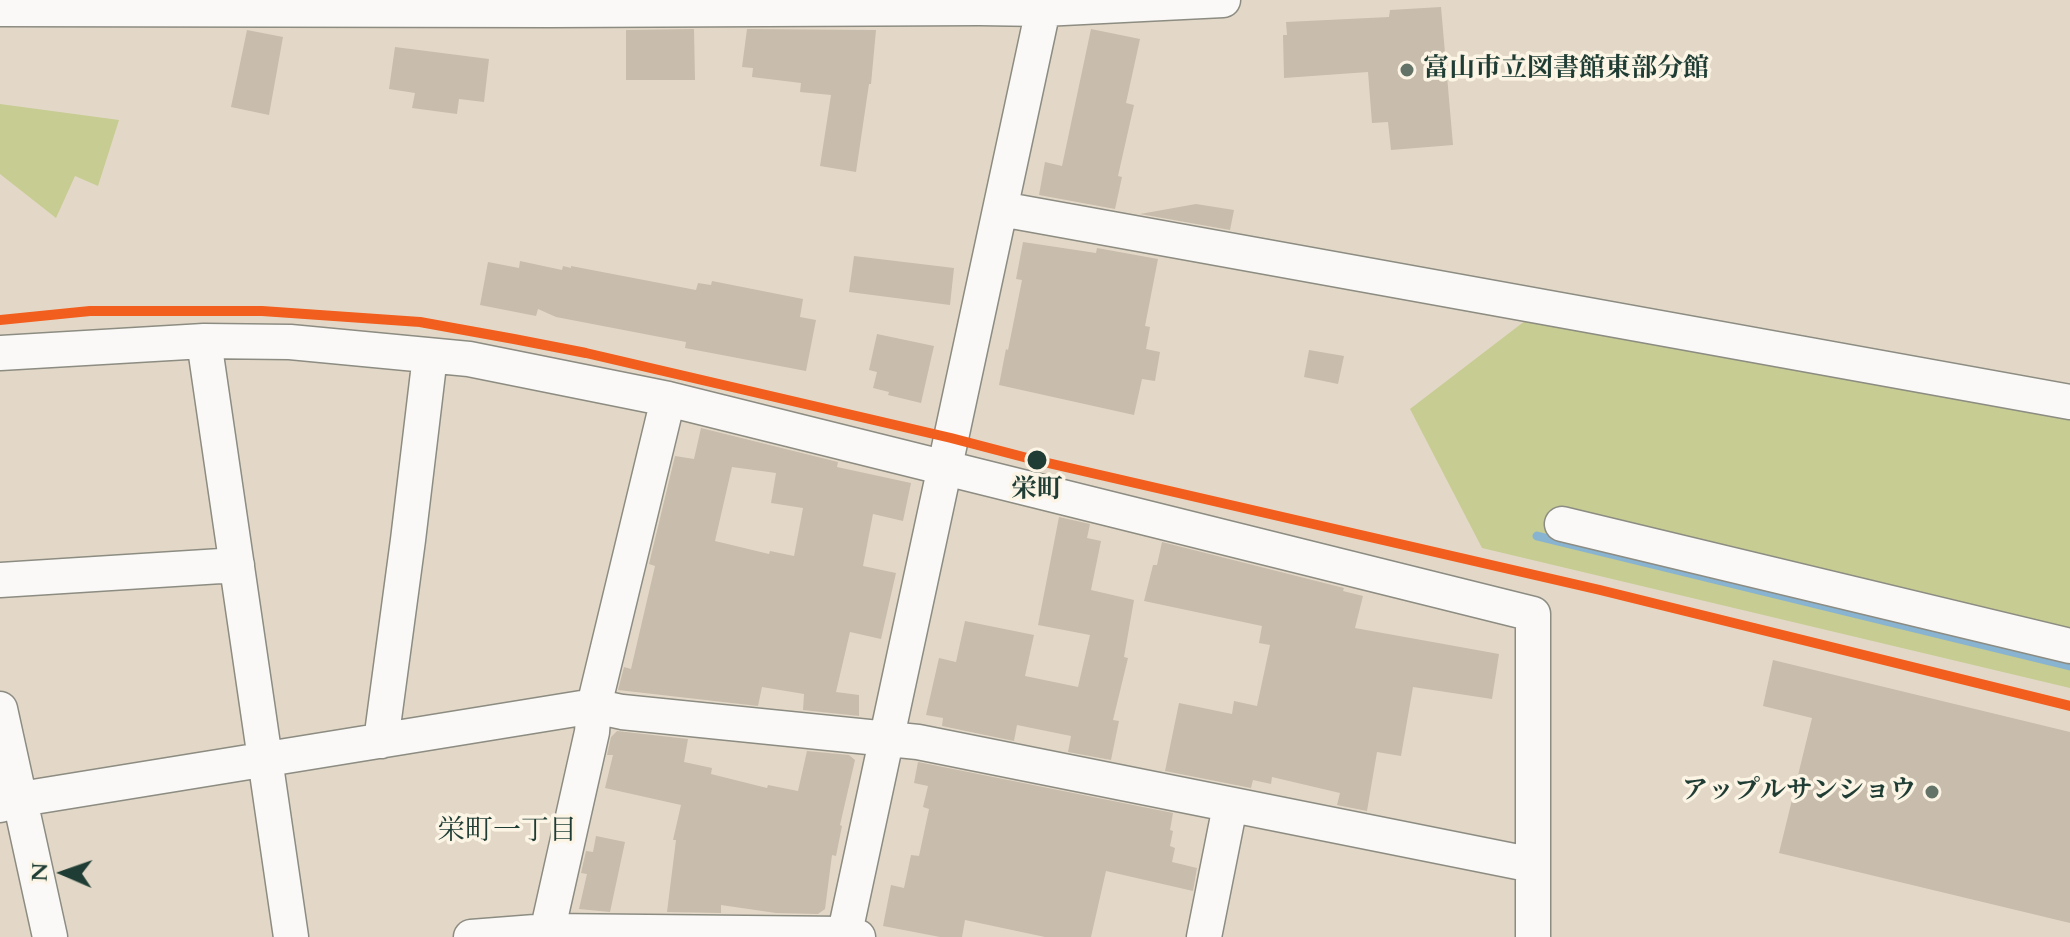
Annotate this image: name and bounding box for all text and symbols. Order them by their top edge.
place label: 富山市立図書館東部分館 [1423,54,1709,86]
marker: 富山市立図書館東部分館 [1398,61,1416,79]
marker: 栄町 [1025,448,1049,472]
place label: 栄町 [1011,475,1063,507]
place label: アップルサンショウ [1682,776,1916,808]
marker: アップルサンショウ [1923,783,1941,801]
district label: 栄町一丁目 [437,816,577,850]
north arrow [24,833,104,913]
text: N [25,862,55,882]

